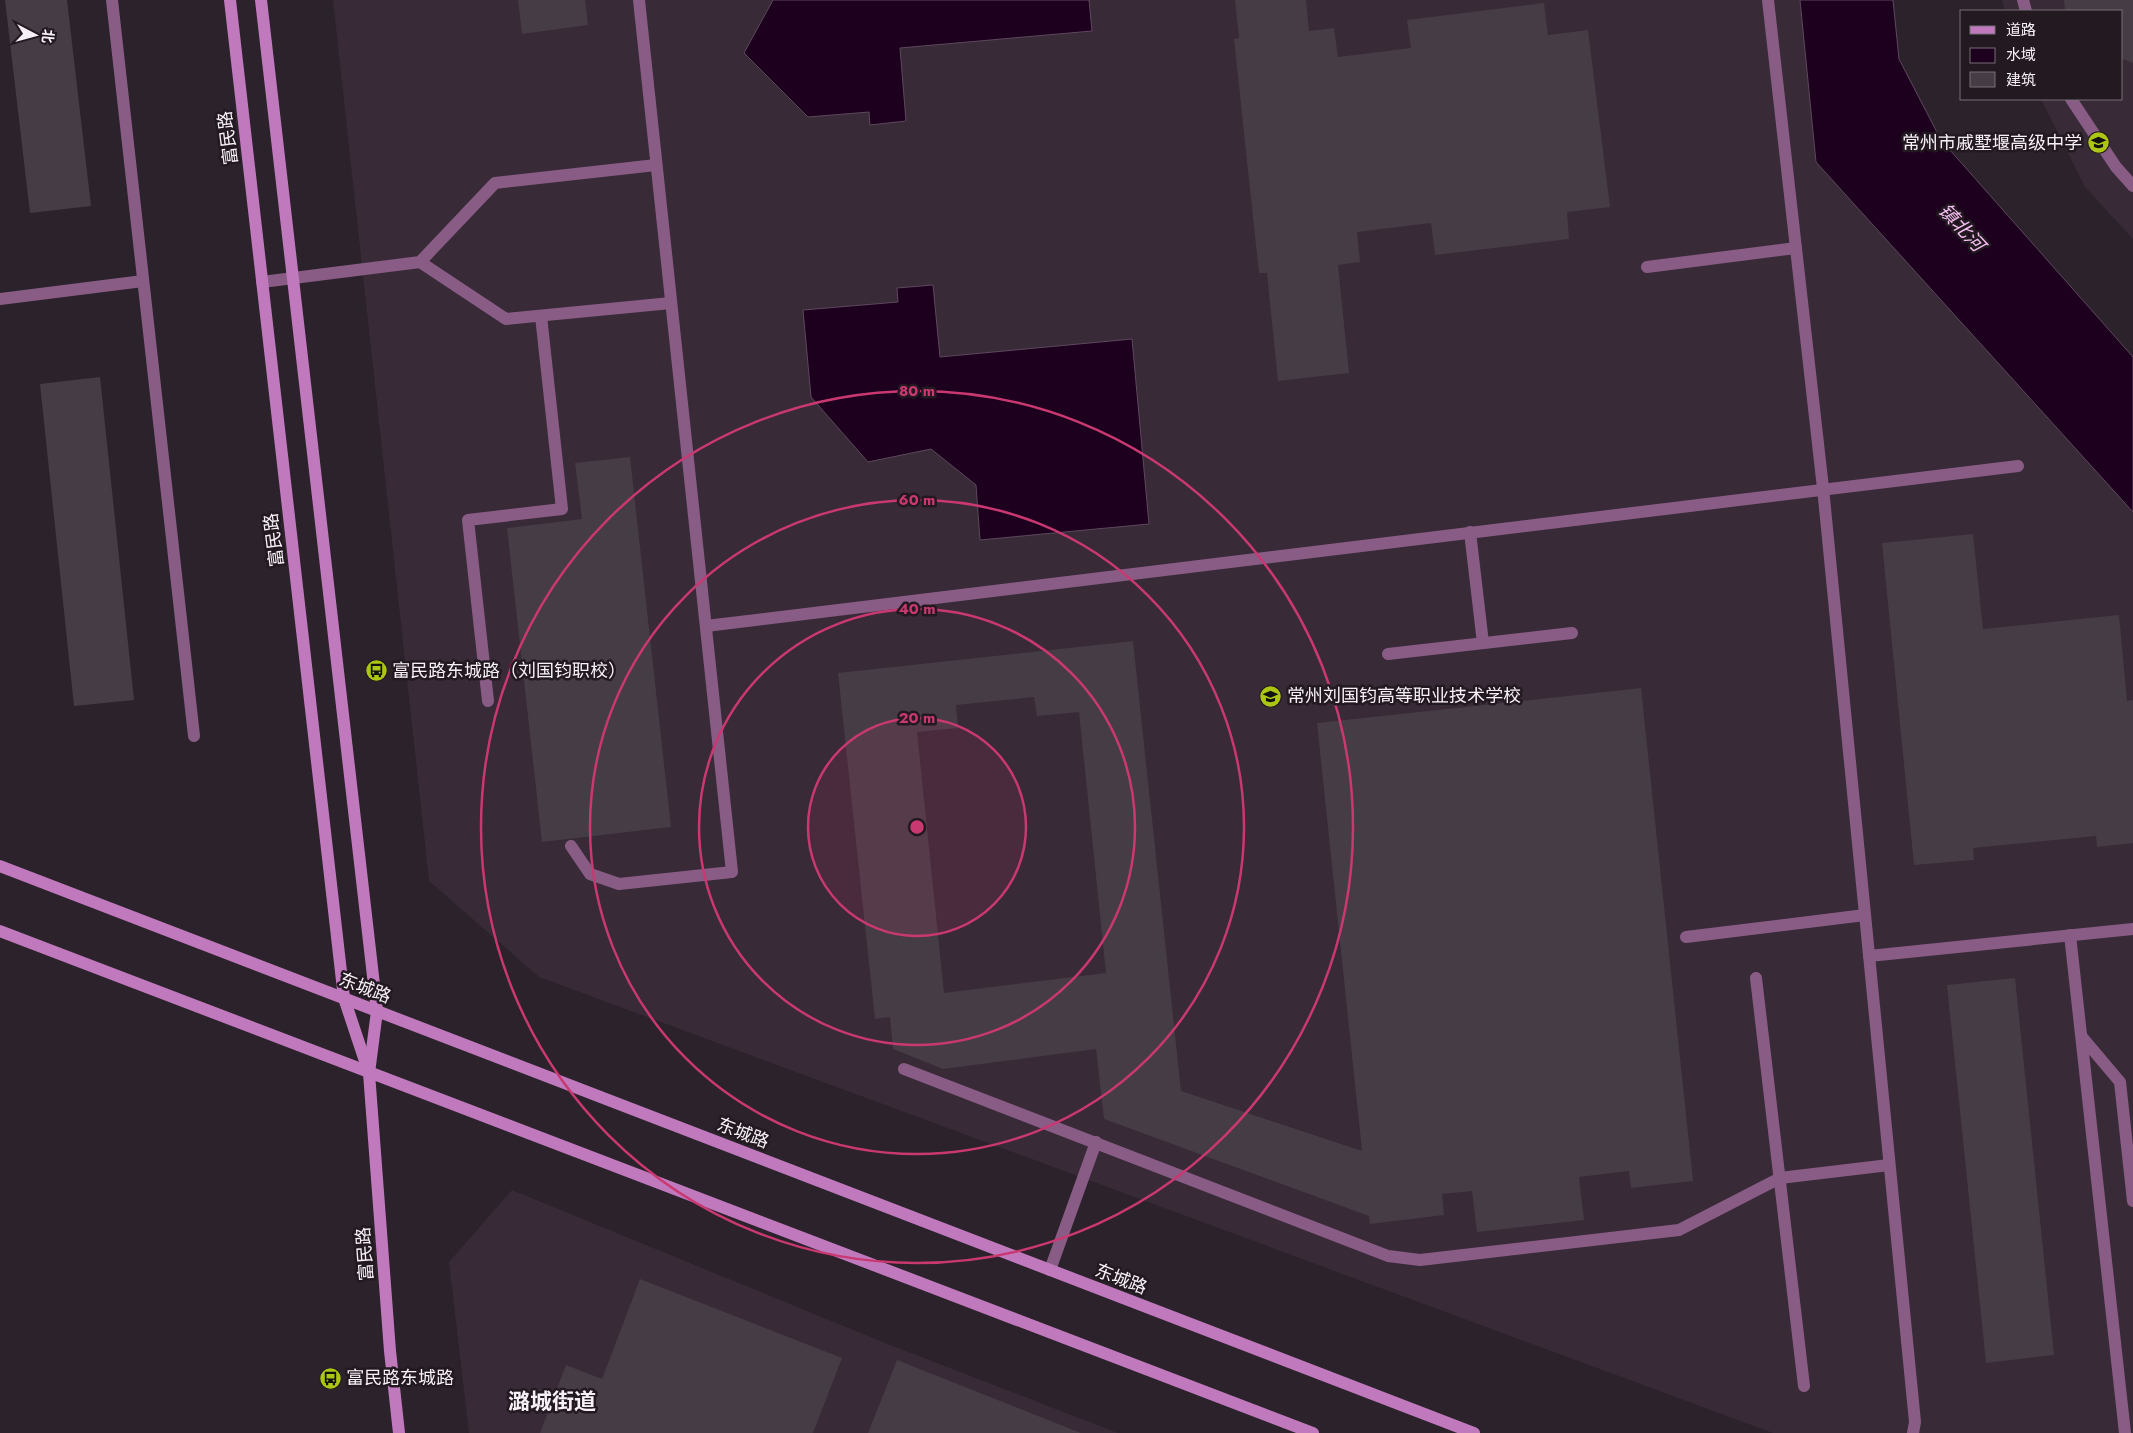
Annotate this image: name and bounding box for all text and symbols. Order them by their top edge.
north arrow [10,10,60,60]
legend [1960,10,2123,100]
text: 道路 [2006,19,2036,41]
text: 北 [37,28,59,44]
text: 水域 [2006,44,2036,66]
text: 建筑 [2006,69,2036,91]
street label: 富民路 [212,110,244,166]
place label: 常州市戚墅堰高级中学 [1902,130,2082,156]
school or university icon: 常州市戚墅堰高级中学 [2086,131,2110,155]
water label: 镇北河 [1932,197,1994,260]
text: 80 m [899,380,935,402]
text: 60 m [899,489,935,511]
street label: 富民路 [258,512,290,568]
text: 40 m [898,598,936,620]
place label: 富民路东城路（刘国钧职校） [392,658,626,684]
bus stop icon: 富民路东城路（刘国钧职校） [364,659,388,683]
place label: 常州刘国钧高等职业技术学校 [1287,683,1521,709]
school or university icon: 常州刘国钧高等职业技术学校 [1259,684,1283,708]
text: 20 m [899,707,935,729]
centre of rings [908,818,926,836]
street label: 东城路 [335,966,395,1010]
street label: 东城路 [713,1111,773,1155]
street label: 富民路 [350,1226,380,1282]
street label: 东城路 [1091,1257,1151,1301]
place label: 富民路东城路 [346,1365,454,1391]
bus stop icon: 富民路东城路 [318,1366,342,1390]
district label: 潞城街道 [508,1385,596,1417]

